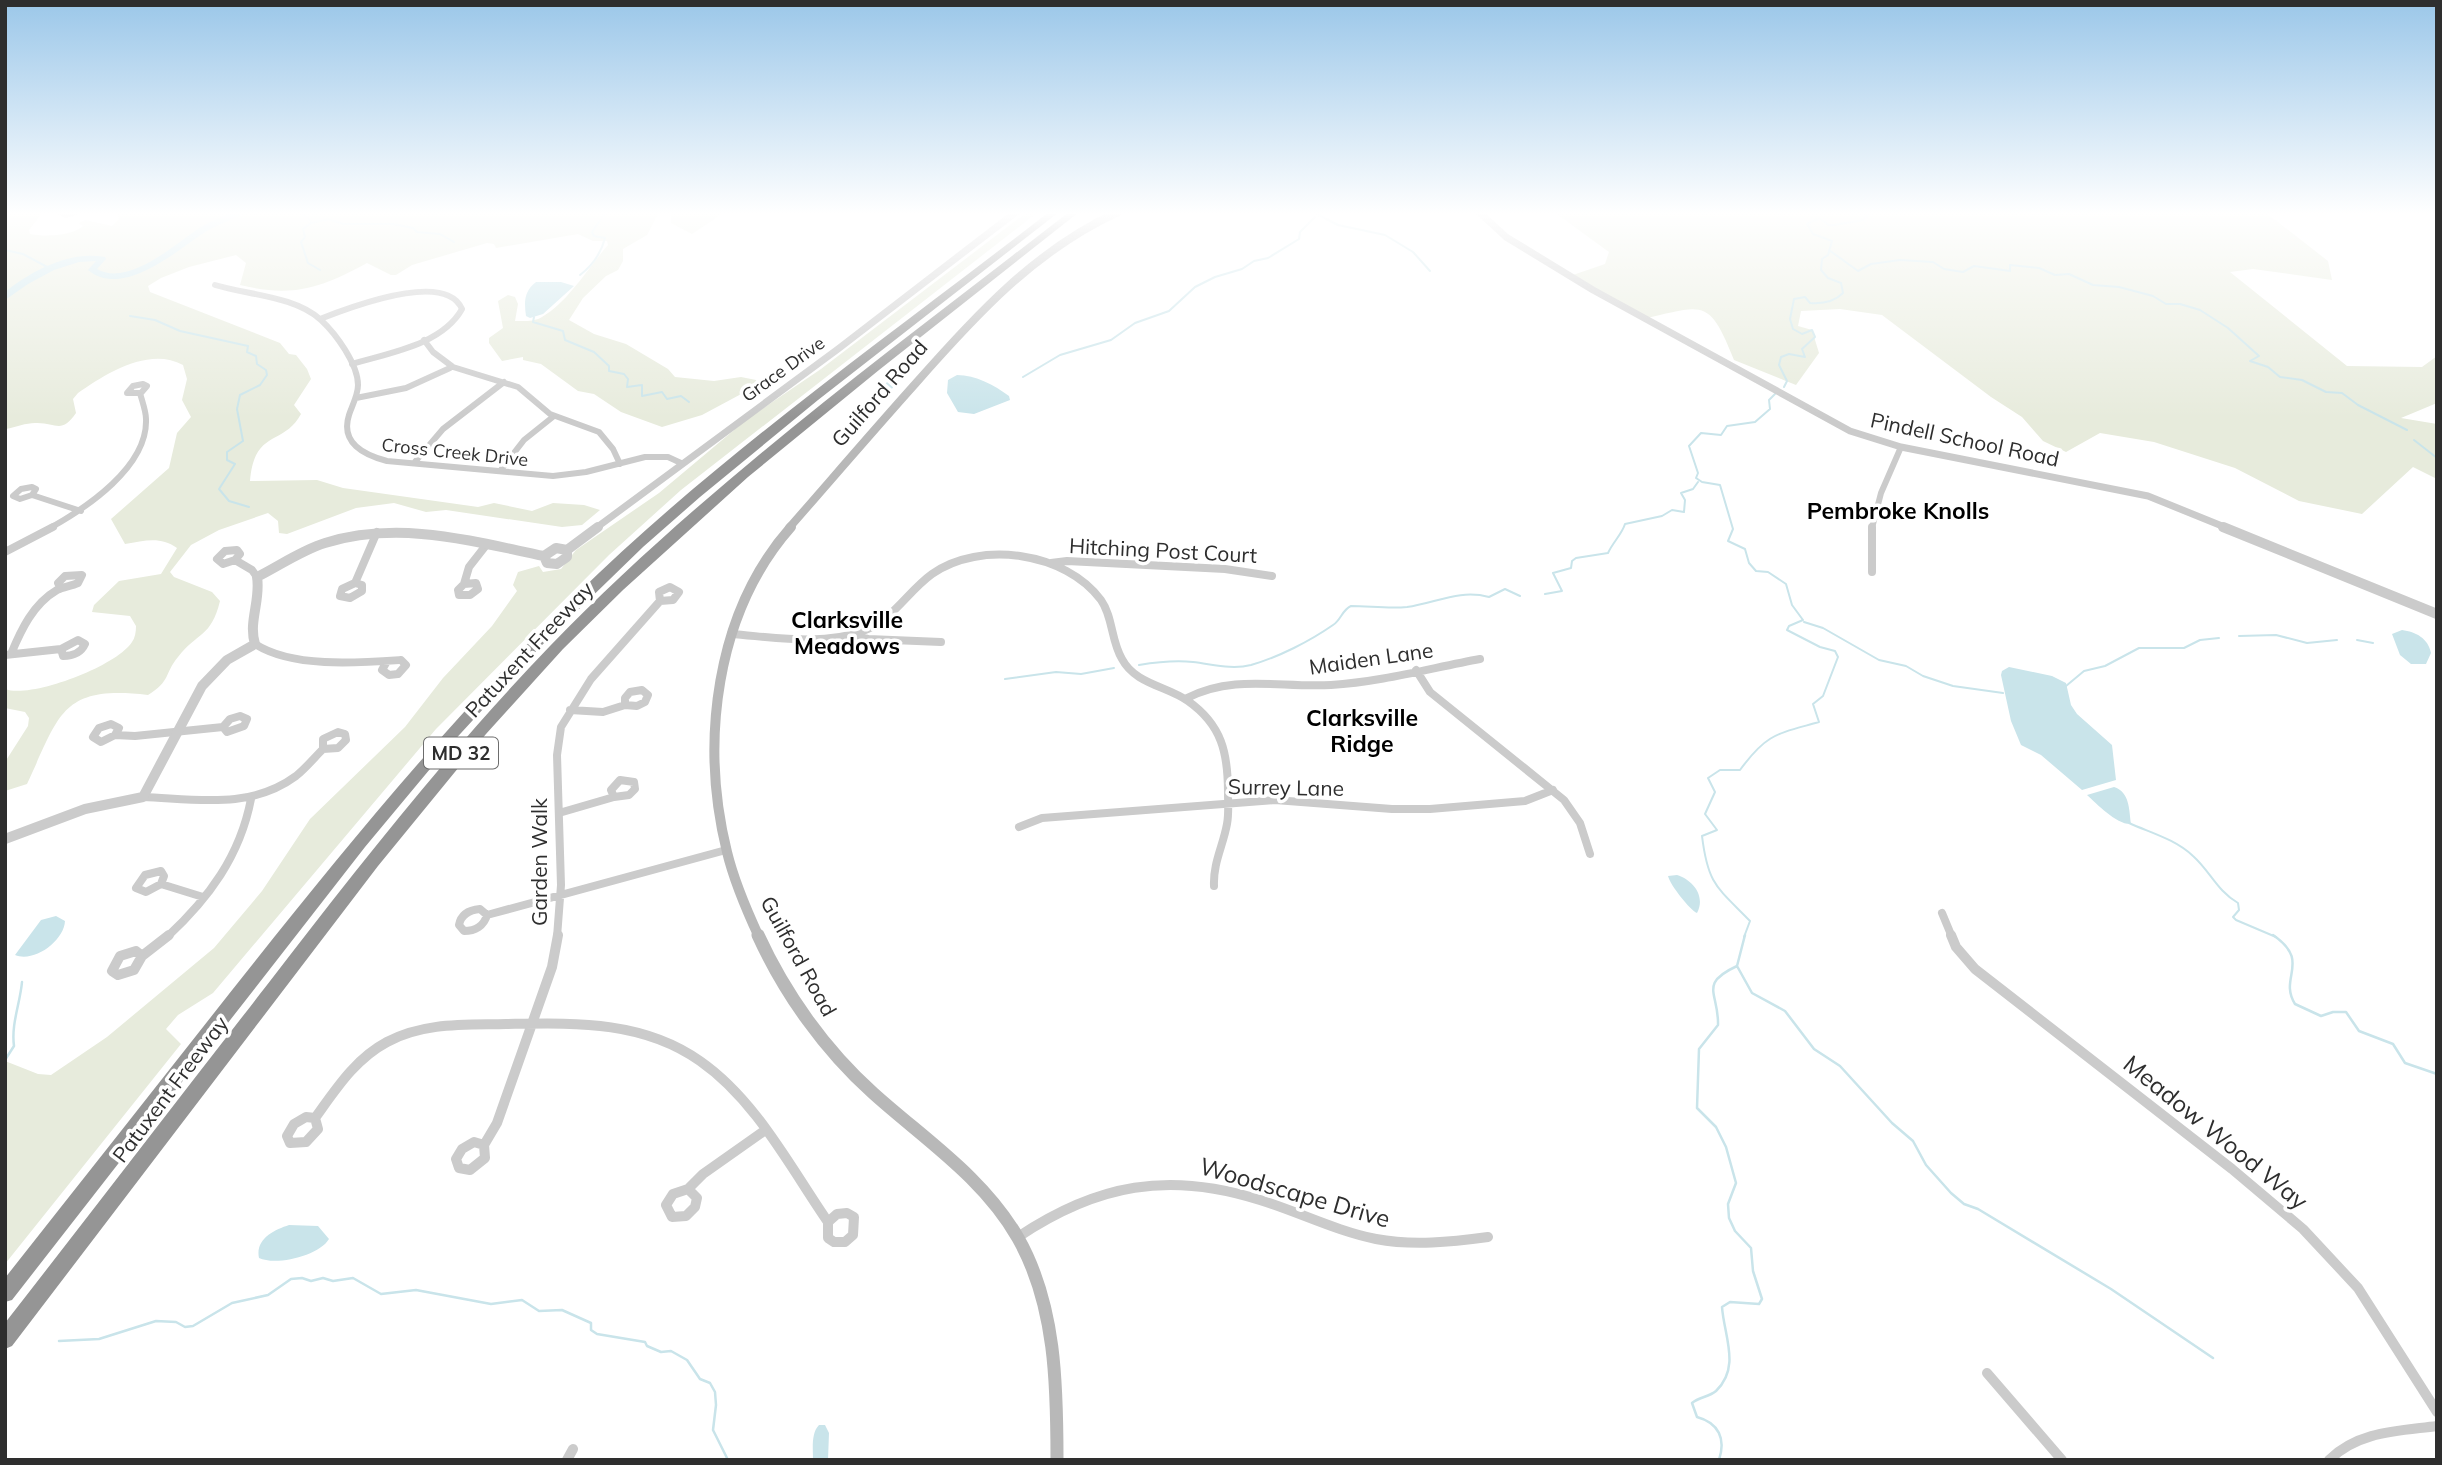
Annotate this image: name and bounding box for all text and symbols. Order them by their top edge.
street label: Grace Drive [737,331,829,407]
street label: Guilford Road [825,334,933,452]
street label: Pindell School Road [1868,406,2062,472]
street label: Cross Creek Drive [381,433,529,471]
district label: Pembroke Knolls [1807,496,1989,525]
street label: Hitching Post Court [1068,532,1258,568]
street label: Patuxent Freeway [459,576,599,722]
district label: Clarksville Meadows [791,605,903,660]
street label: Maiden Lane [1307,636,1435,680]
district label: Clarksville Ridge [1306,703,1418,758]
road number: MD 32 [424,738,498,768]
street label: Surrey Lane [1228,773,1344,801]
street label: Garden Walk [526,798,552,926]
street label: Guilford Road [755,891,843,1021]
street label: Patuxent Freeway [107,1011,233,1167]
street label: Meadow Wood Way [2118,1048,2315,1216]
street label: Woodscape Drive [1196,1150,1394,1234]

